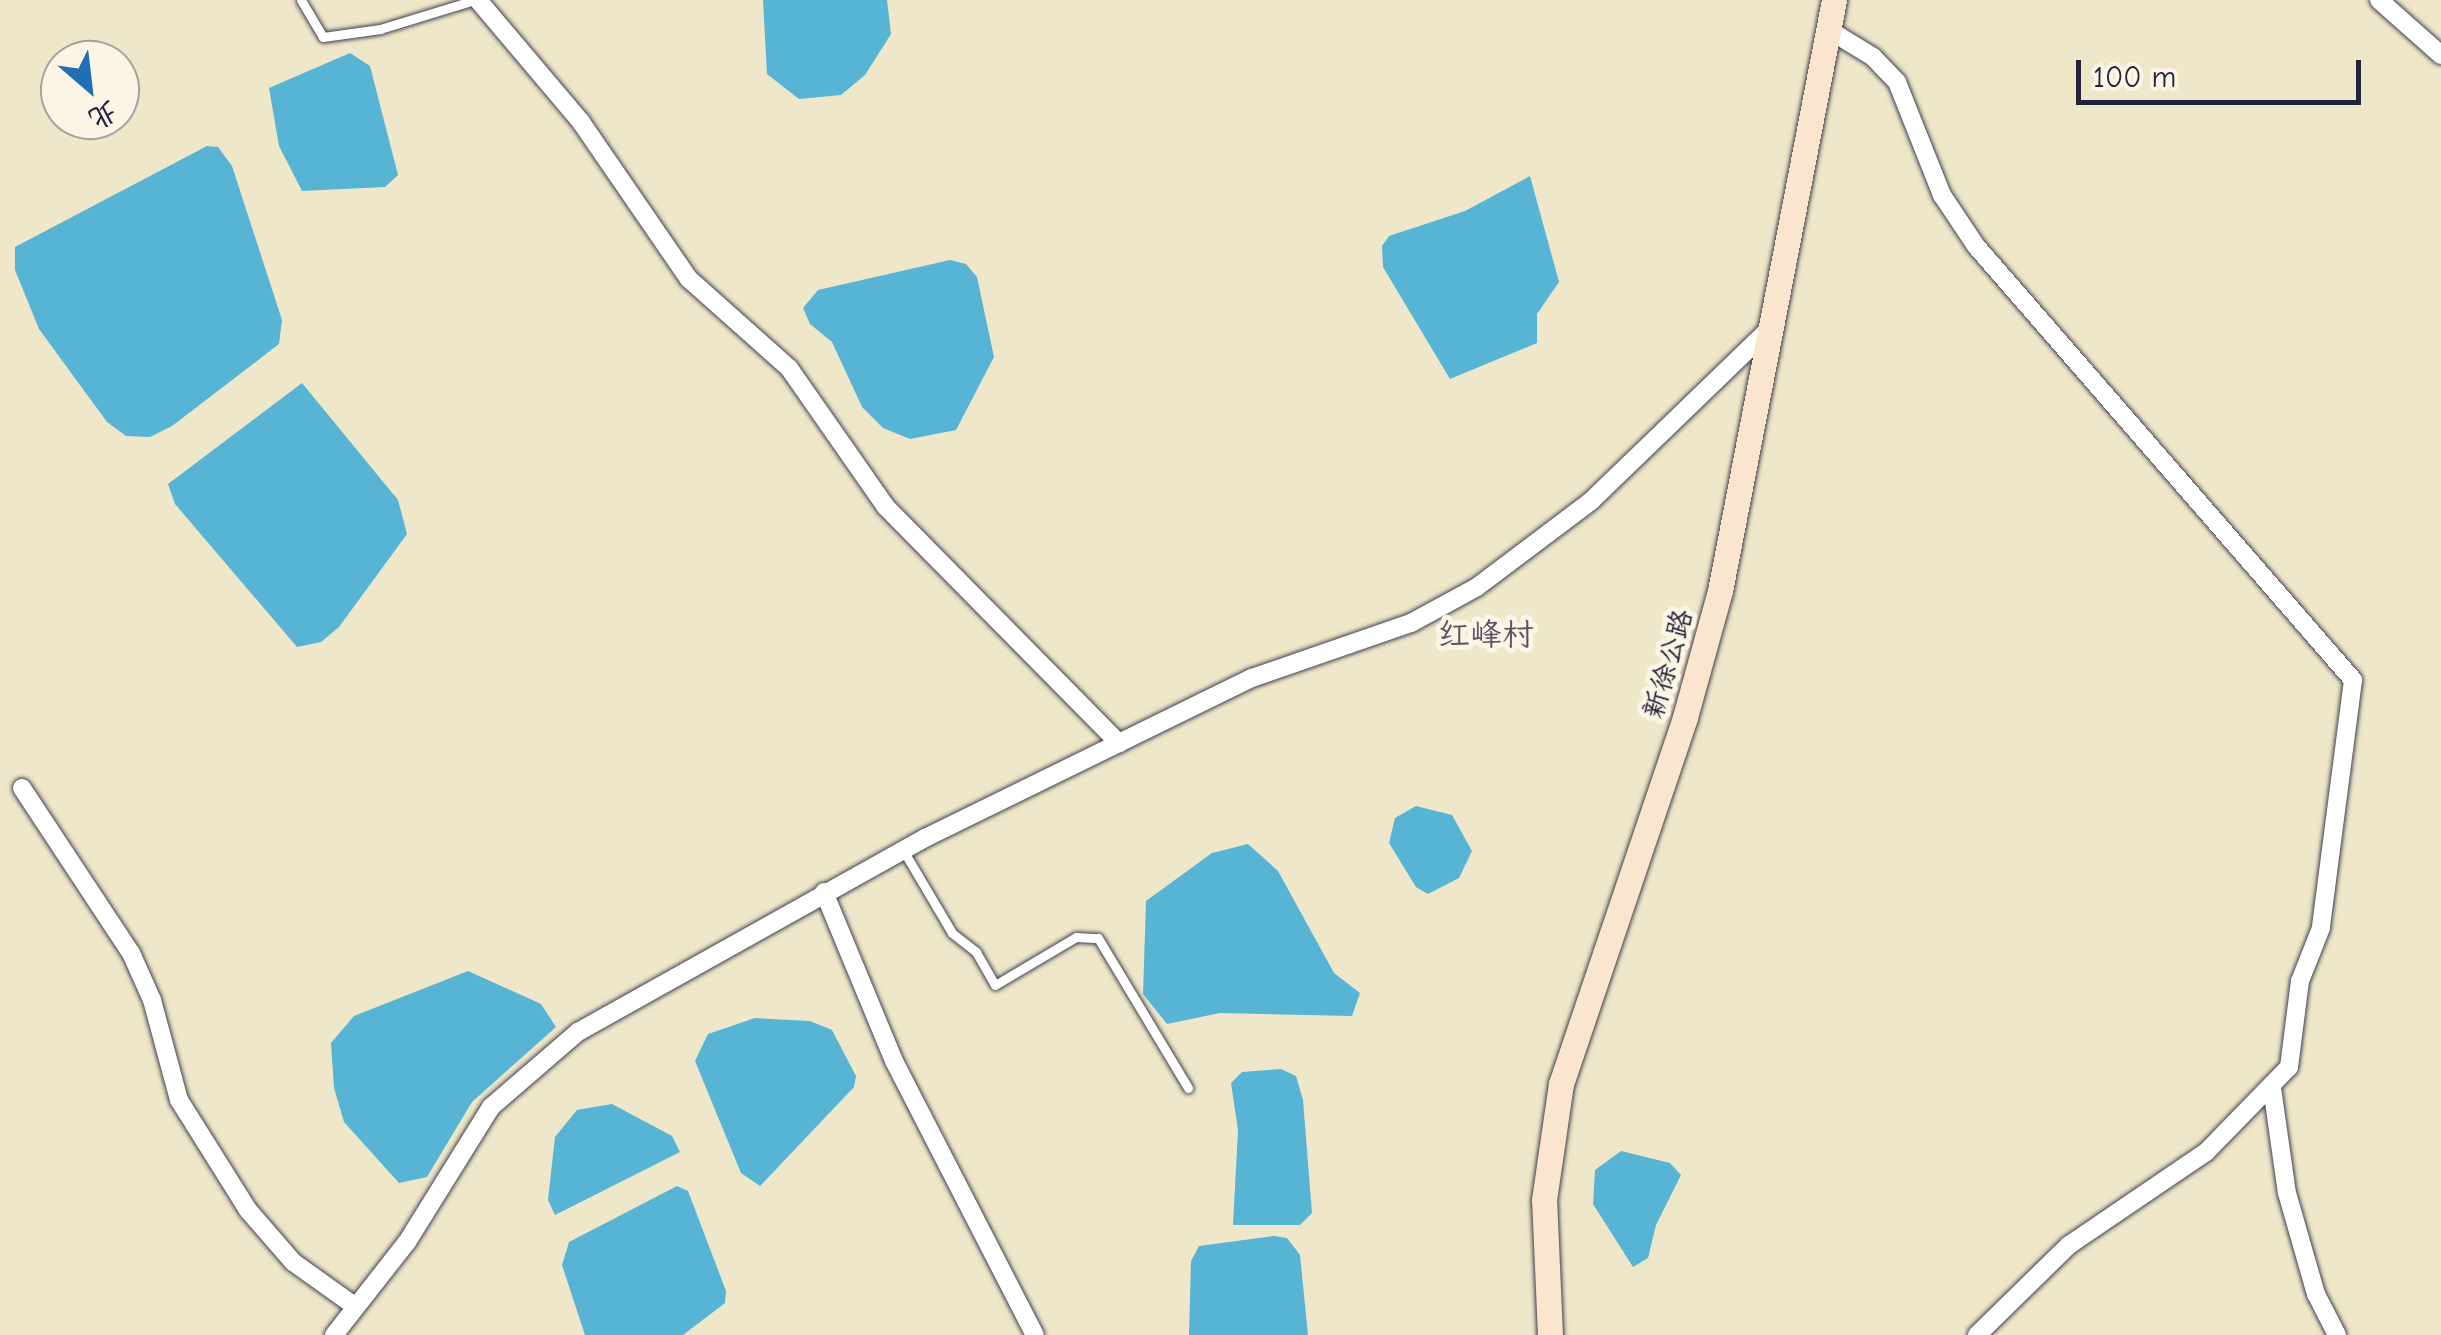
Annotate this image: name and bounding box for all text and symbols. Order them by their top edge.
north arrow [40,40,140,140]
scale bar [2081,40,2366,102]
text: 100 m [2093,60,2176,95]
text: 北 [83,94,123,135]
street label: 新徐公路 [1636,606,1700,722]
district label: 红峰村 [1438,616,1534,654]

